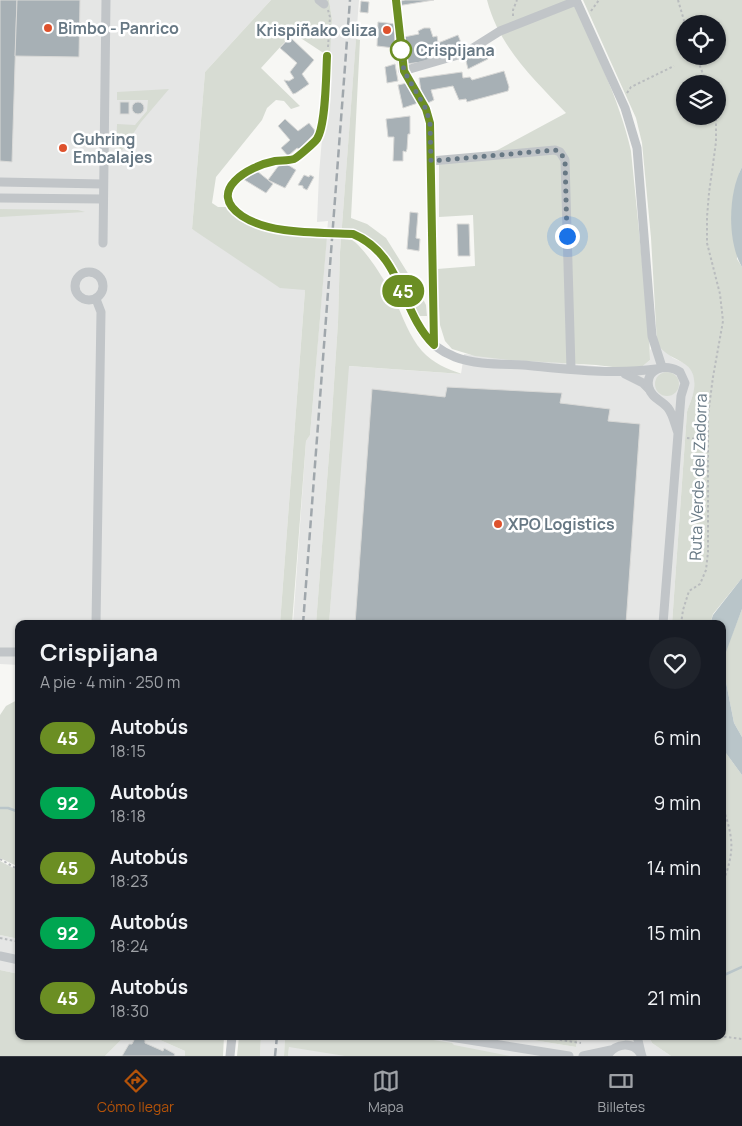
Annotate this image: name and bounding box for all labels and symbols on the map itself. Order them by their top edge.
place label: Bimbo - Panrico [58,17,179,39]
place label: Krispiñako eliza [256,19,377,41]
marker: Bimbo - Panrico [42,22,54,34]
marker: Krispiñako eliza [381,24,393,36]
marker: Crispijana [390,39,412,61]
place label: Crispijana [416,39,495,61]
place label: Guhring Embalajes [73,128,153,168]
marker: Guhring Embalajes [57,142,69,154]
your location [555,224,580,249]
line badge: 45 [380,275,426,307]
street label: Ruta Verde del Zadorra [684,393,712,561]
place label: XPO Logistics [508,513,615,535]
marker: XPO Logistics [492,518,504,530]

